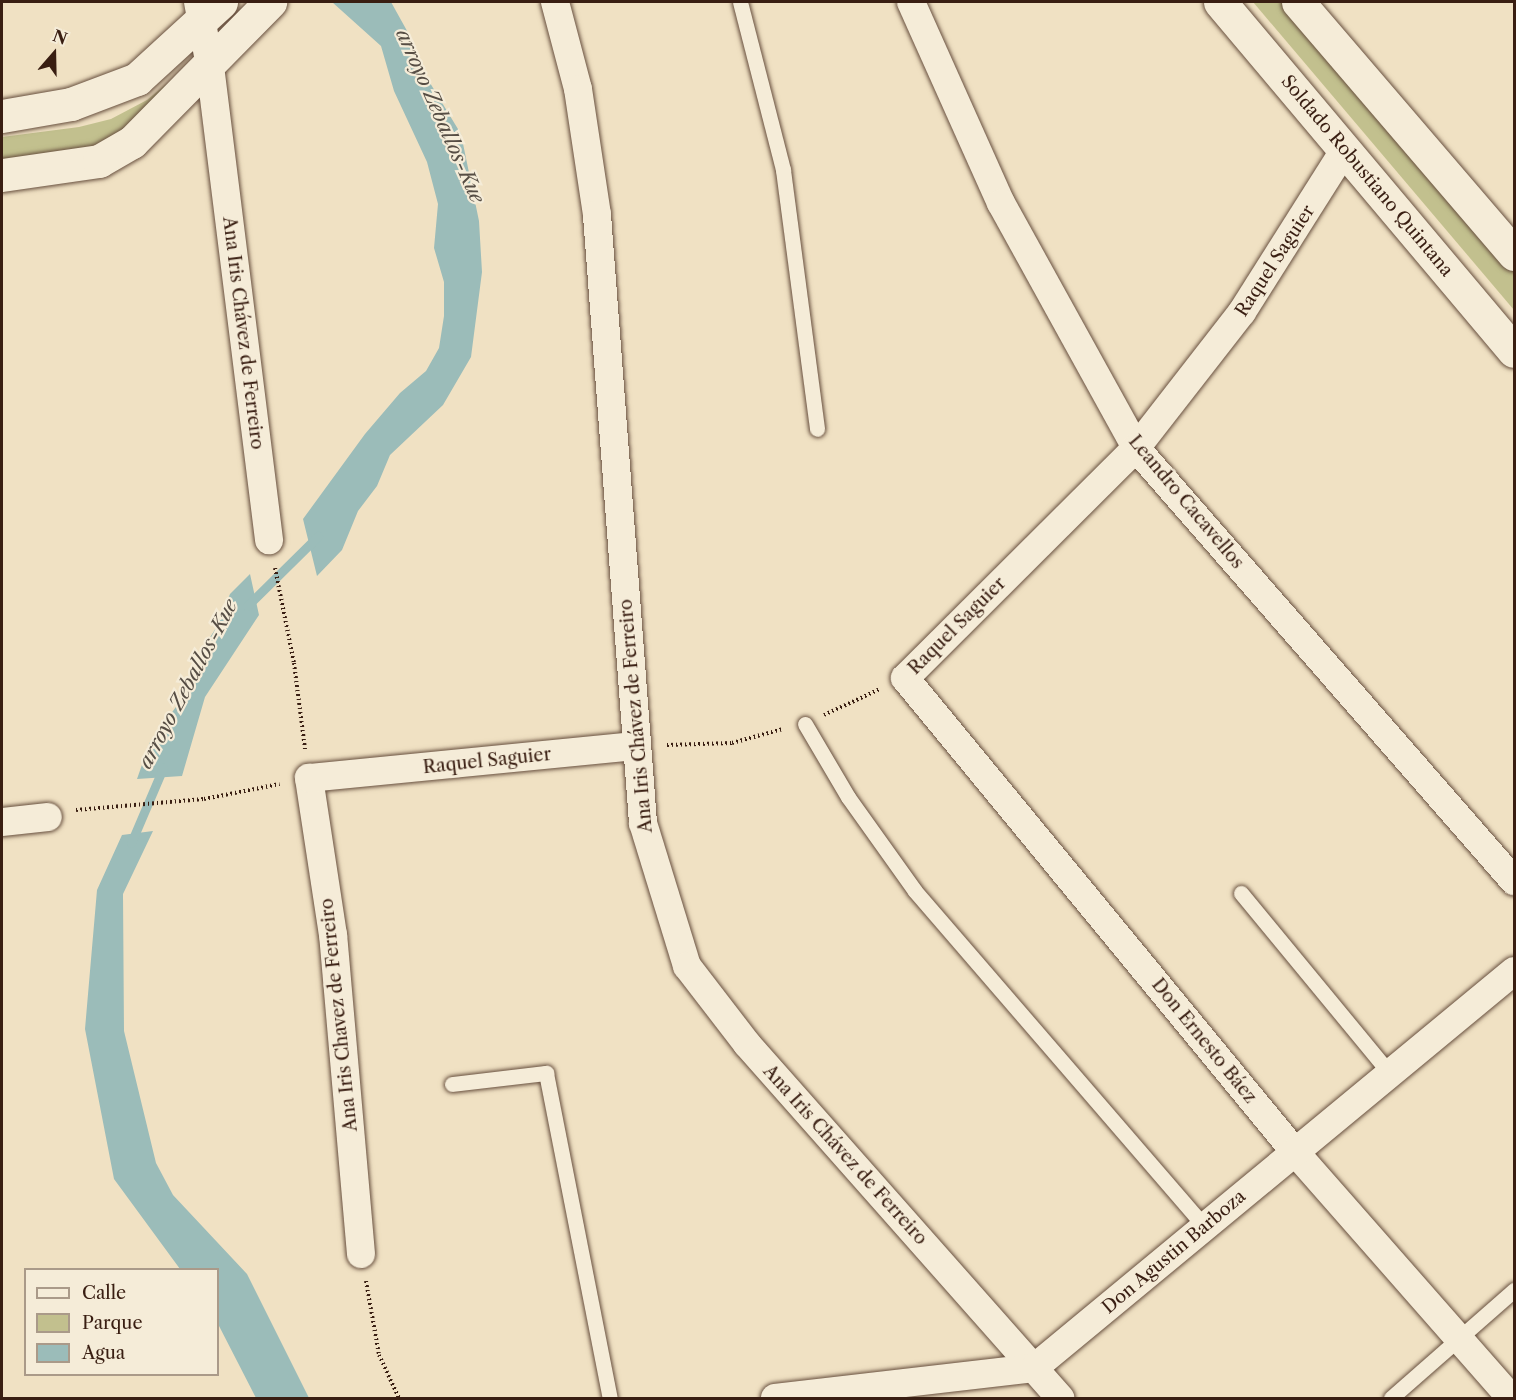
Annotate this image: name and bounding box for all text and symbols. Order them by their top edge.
north arrow [24,24,84,84]
text: N [50,25,70,49]
water label: arroyo Zeballos-Kue [391,25,489,207]
street label: Soldado Robustiano Quintana [1276,71,1458,281]
street label: Raquel Saguier [1231,201,1319,321]
street label: Ana Iris Chávez de Ferreiro [218,215,268,451]
street label: Leandro Cacavellos [1124,431,1248,573]
street label: Raquel Saguier [904,573,1010,679]
water label: arroyo Zeballos-Kue [133,595,243,773]
street label: Ana Iris Chávez de Ferreiro [615,598,657,834]
street label: Raquel Saguier [422,744,552,778]
street label: Ana Iris Chavez de Ferreiro [316,897,362,1133]
street label: Don Ernesto Báez [1147,974,1261,1108]
street label: Ana Iris Chávez de Ferreiro [758,1061,932,1249]
street label: Don Agustin Barboza [1098,1185,1250,1319]
legend [24,1268,219,1376]
text: Calle [82,1282,126,1304]
text: Parque [82,1312,143,1334]
text: Agua [82,1342,125,1364]

